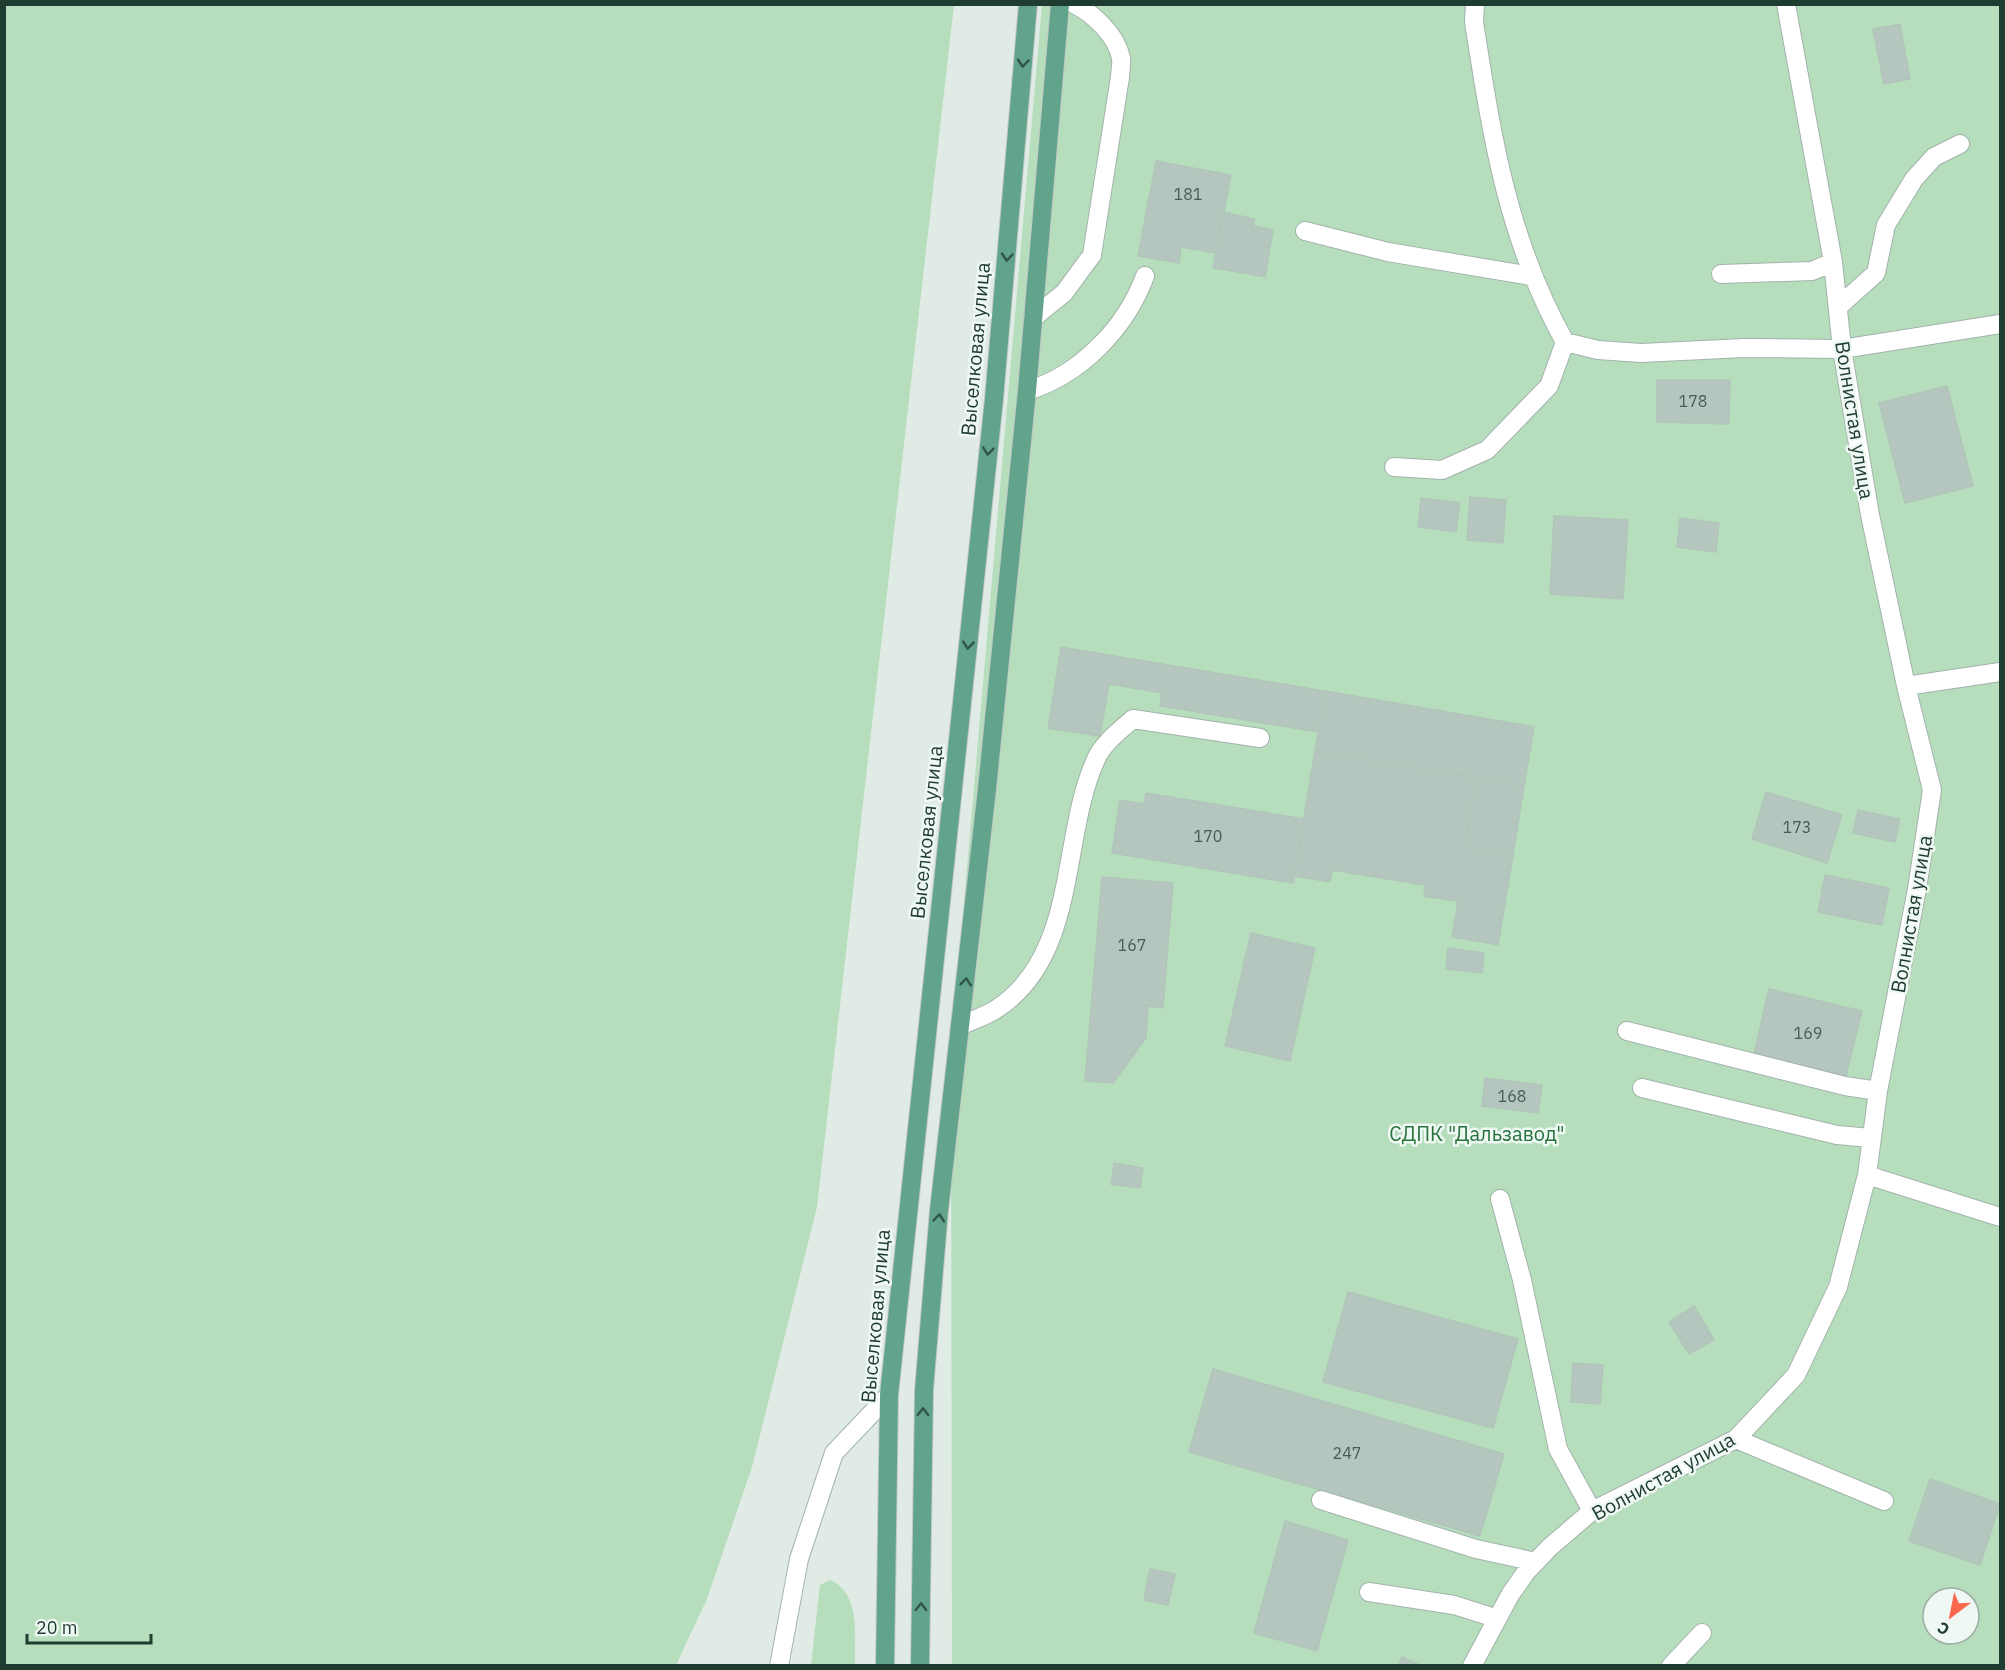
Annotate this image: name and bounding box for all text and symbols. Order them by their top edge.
one-way arrow [1017,58,1030,67]
house number: 181 [1174,184,1202,204]
one-way arrow [1001,253,1014,262]
street label: Выселковая улица [954,261,996,437]
street label: Волнистая улица [1829,339,1881,501]
house number: 178 [1679,391,1707,411]
one-way arrow [982,447,995,456]
one-way arrow [962,641,975,650]
street label: Выселковая улица [903,744,949,920]
house number: 173 [1783,817,1811,837]
house number: 170 [1194,826,1222,846]
street label: Волнистая улица [1884,833,1938,995]
house number: 167 [1118,935,1146,955]
one-way arrow [960,978,972,987]
house number: 169 [1794,1023,1822,1043]
house number: 168 [1498,1086,1526,1106]
park label: СДПК "Дальзавод" [1389,1120,1565,1147]
one-way arrow [932,1213,945,1222]
street label: Выселковая улица [854,1228,896,1404]
one-way arrow [917,1408,929,1417]
street label: Волнистая улица [1587,1425,1740,1527]
house number: 247 [1333,1443,1361,1463]
north arrow [1921,1586,1981,1646]
one-way arrow [914,1603,927,1612]
scale bar [27,1607,152,1645]
text: 20 m [36,1616,78,1639]
text: С [1933,1617,1953,1640]

